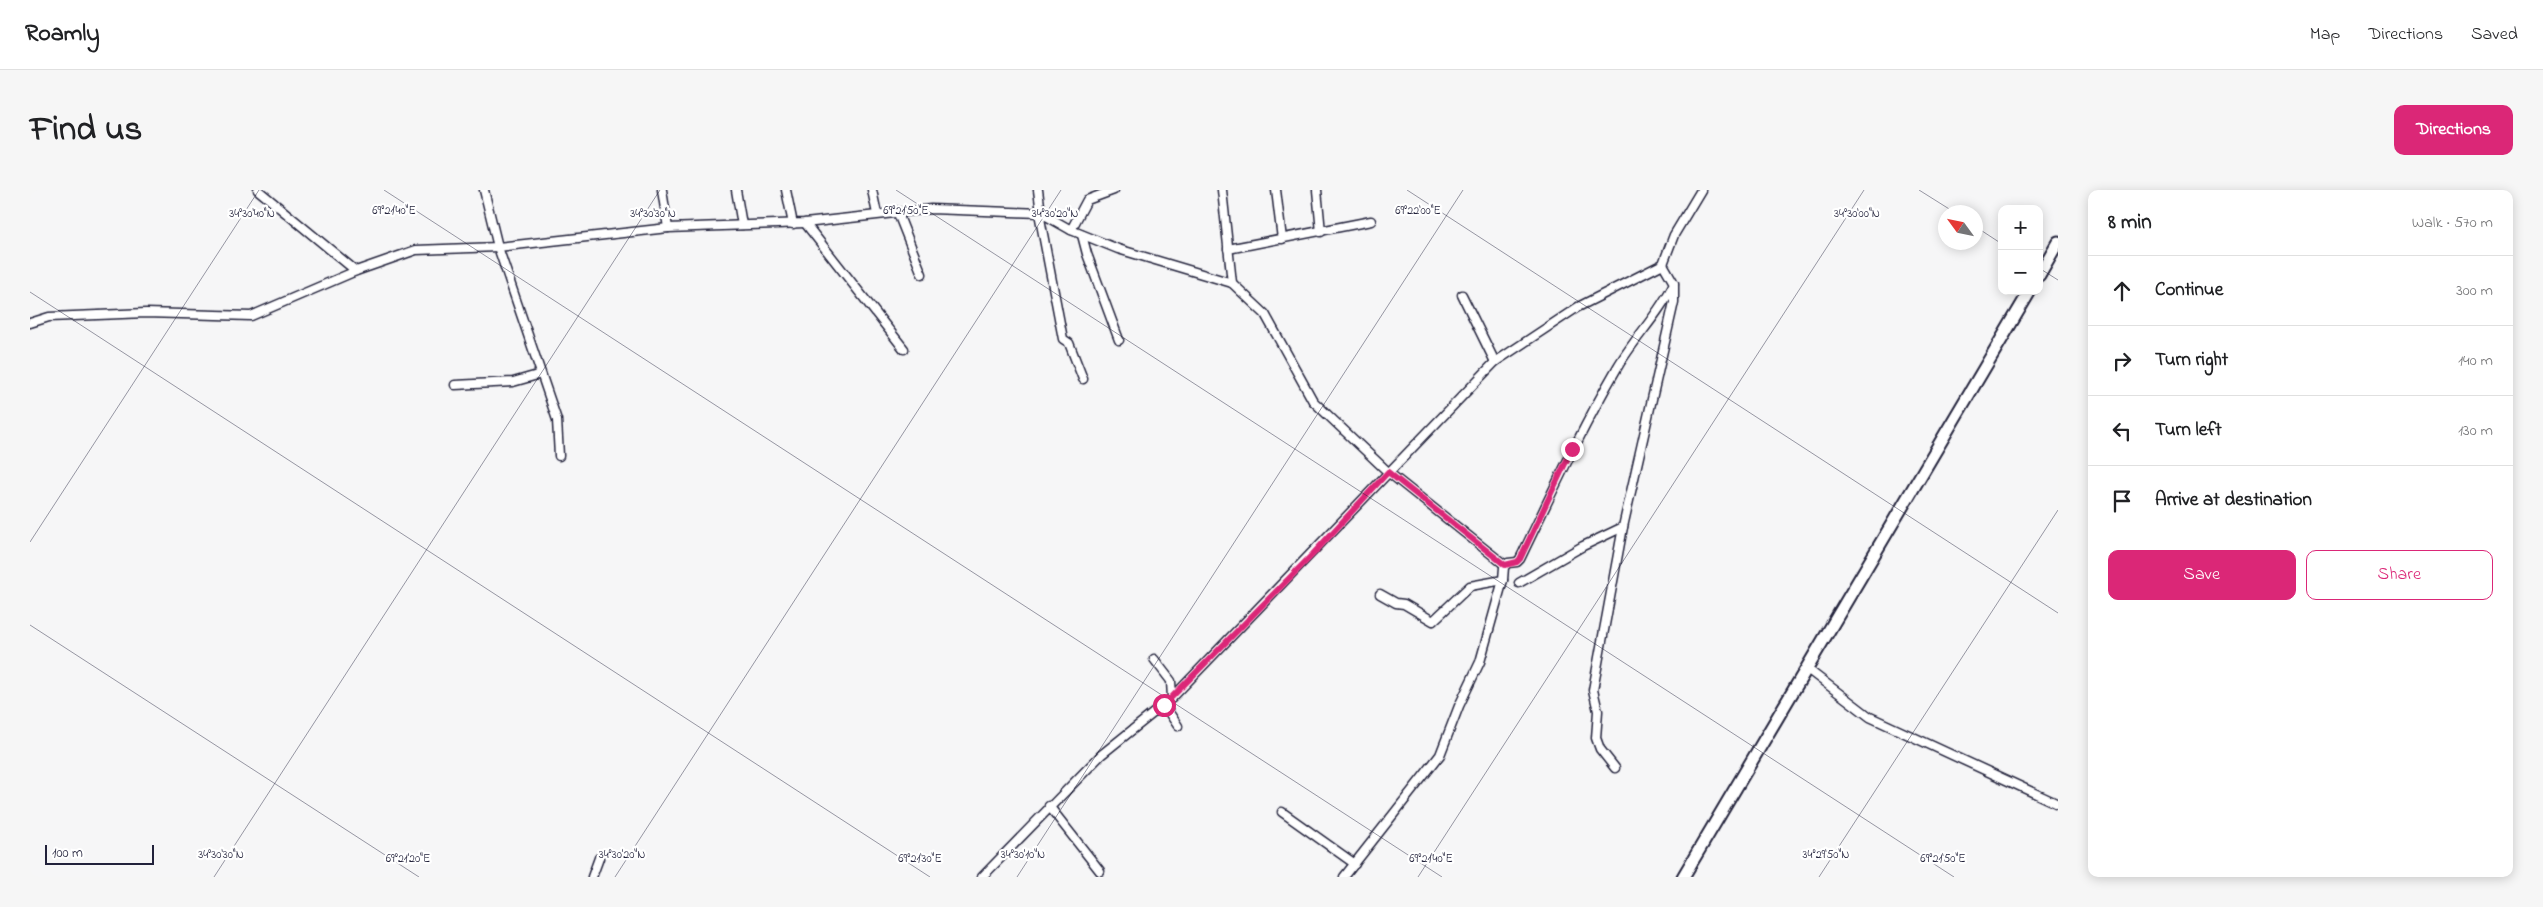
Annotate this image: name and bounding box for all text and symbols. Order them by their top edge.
text: Roamly [25,17,100,52]
text: Map [2310,22,2340,48]
text: Directions [2368,22,2443,48]
text: Saved [2471,22,2518,48]
text: Find us [30,105,142,156]
button: Directions [2394,105,2513,155]
text: 69°21'40"E [372,202,416,220]
text: 69°21'50"E [883,202,929,220]
text: 69°22'00"E [1395,202,1441,220]
text: 34°30'40"N [229,205,275,223]
text: 34°30'30"N [630,205,676,223]
text: 34°30'20"N [1032,205,1078,223]
text: 34°30'00"N [1834,205,1880,223]
north arrow [1938,205,1983,250]
map controls [1998,205,2043,295]
button: + [1998,205,2043,250]
text: 8 min [2108,208,2152,238]
text: Walk · 570 m [2412,211,2493,235]
button: − [1998,250,2043,295]
icon: ahead [2108,277,2136,305]
text: Continue [2155,277,2223,304]
text: 300 m [2456,279,2493,303]
icon: right [2108,347,2136,375]
text: Turn right [2155,347,2228,374]
text: 140 m [2458,349,2493,373]
icon: left [2108,417,2136,445]
text: Turn left [2155,417,2222,444]
text: 130 m [2458,419,2493,443]
route end [1561,438,1584,461]
icon: arrive [2108,487,2136,515]
text: Arrive at destination [2155,487,2312,514]
button: Save [2108,550,2296,600]
button: Share [2306,550,2493,600]
route start [1153,694,1176,717]
scale bar [45,842,154,865]
text: 100 m [52,843,83,864]
text: 34°30'30"N [198,846,244,864]
text: 34°30'20"N [599,846,645,864]
text: 34°30'10"N [1001,846,1045,864]
text: 34°29'50"N [1803,846,1849,864]
text: 69°21'20"E [386,850,430,868]
text: 69°21'30"E [898,850,942,868]
text: 69°21'40"E [1409,850,1453,868]
text: 69°21'50"E [1920,850,1966,868]

